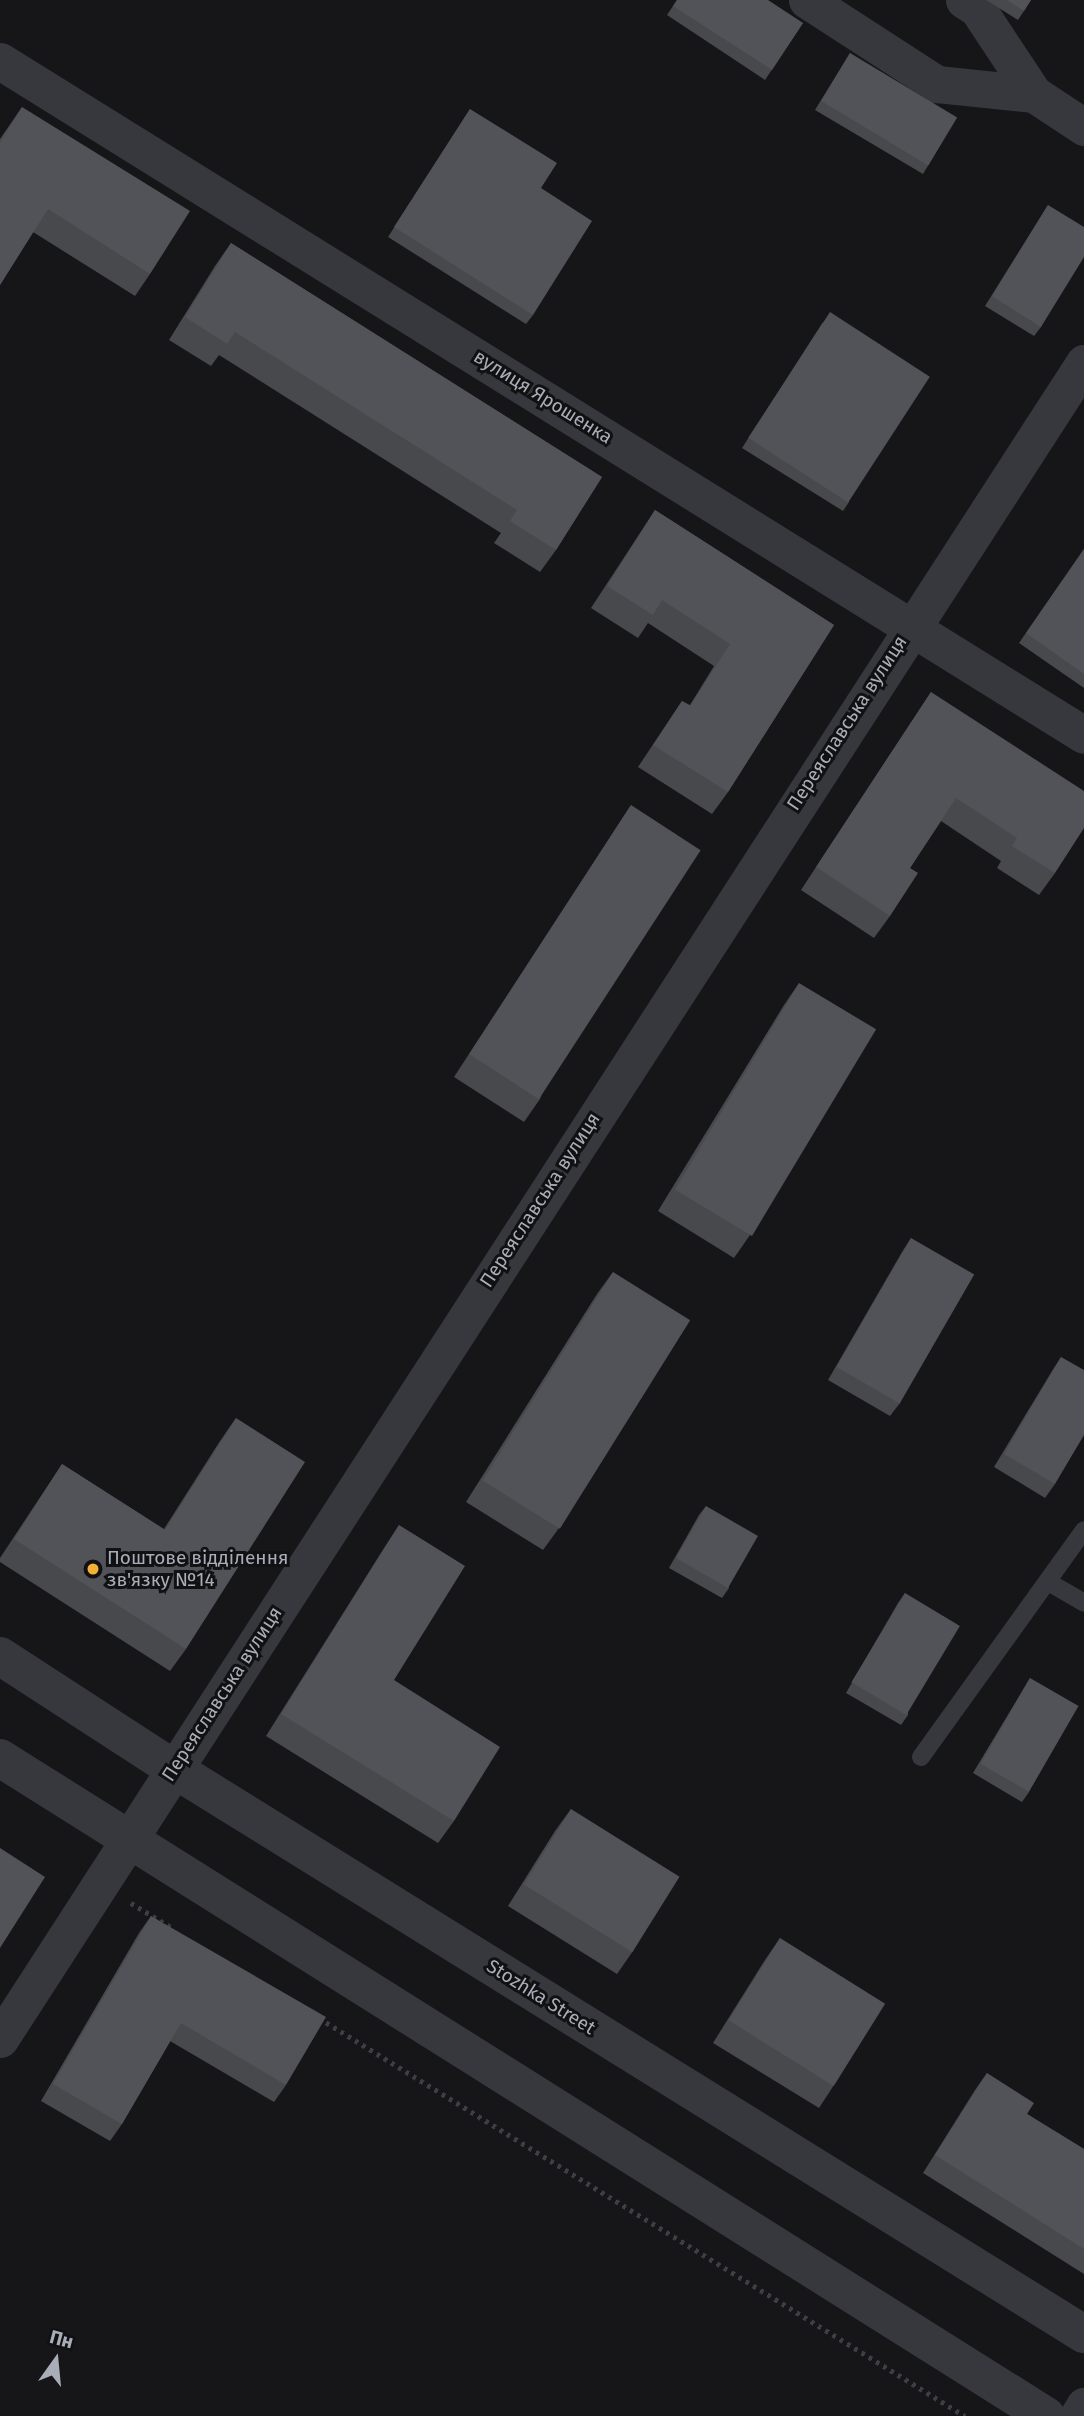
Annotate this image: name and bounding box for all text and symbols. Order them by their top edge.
street label: вулиця Ярошенка [469,345,617,449]
street label: Переяславська вулиця [782,631,912,815]
street label: Переяславська вулиця [475,1108,605,1292]
place label: Поштове відділення зв'язку №14 [107,1547,288,1591]
marker: Поштове відділення зв'язку №14 [85,1561,101,1577]
street label: Переяславська вулиця [157,1602,287,1786]
street label: Stozhka Street [483,1955,599,2039]
north arrow [21,2325,91,2395]
text: Пн [47,2325,76,2353]

